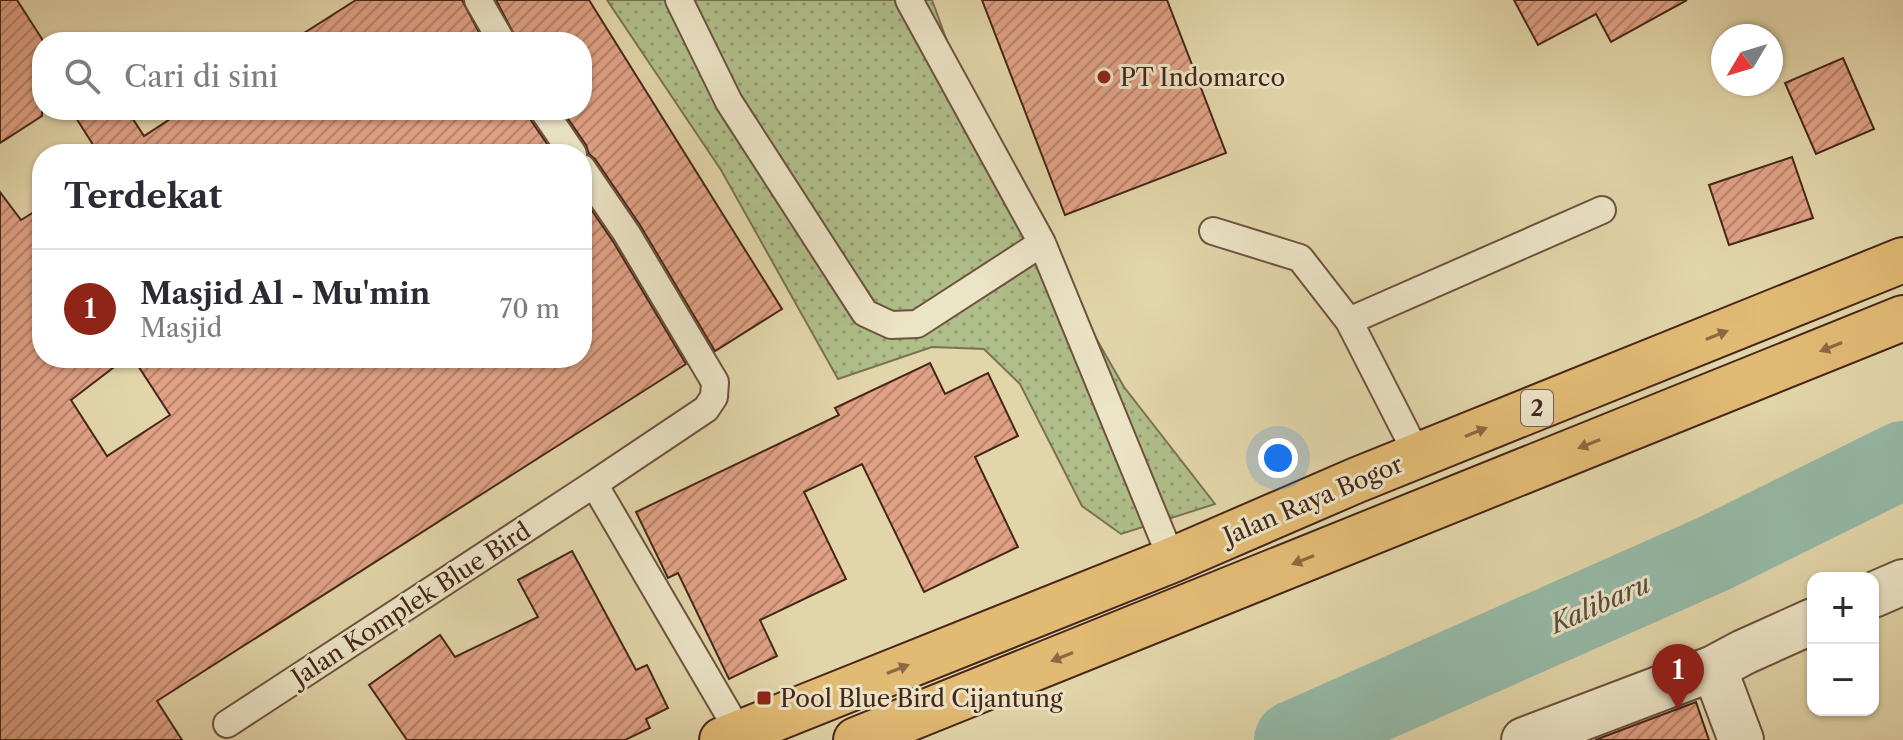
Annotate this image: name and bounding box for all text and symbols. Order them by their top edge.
north arrow [1711,24,1783,96]
search box [32,32,592,120]
icon: search [60,54,104,98]
text: Cari di sini [124,58,278,95]
place label: PT Indomarco [1120,63,1285,92]
marker: PT Indomarco [1095,68,1113,86]
text: Terdekat [64,175,222,217]
text: Masjid Al - Mu'min [140,275,430,312]
text: 1 [84,293,96,325]
text: 70 m [500,293,560,325]
text: Masjid [140,312,222,344]
one-way arrow [1705,328,1729,341]
one-way arrow [1819,341,1843,354]
road number: 2 [1521,390,1553,426]
one-way arrow [1464,425,1488,438]
your location [1258,438,1298,478]
one-way arrow [1577,438,1601,451]
street label: Jalan Raya Bogor [1215,449,1407,552]
street label: Jalan Komplek Blue Bird [283,516,536,694]
one-way arrow [1291,553,1315,566]
water label: Kalibaru [1543,567,1656,641]
map controls [1807,572,1879,716]
button: + [1807,572,1879,644]
pin: 1 [1652,644,1704,710]
button: − [1807,644,1879,716]
one-way arrow [1050,651,1074,664]
one-way arrow [886,662,910,675]
place label: Pool Blue Bird Cijantung [780,684,1063,713]
marker: Pool Blue Bird Cijantung [755,689,773,707]

